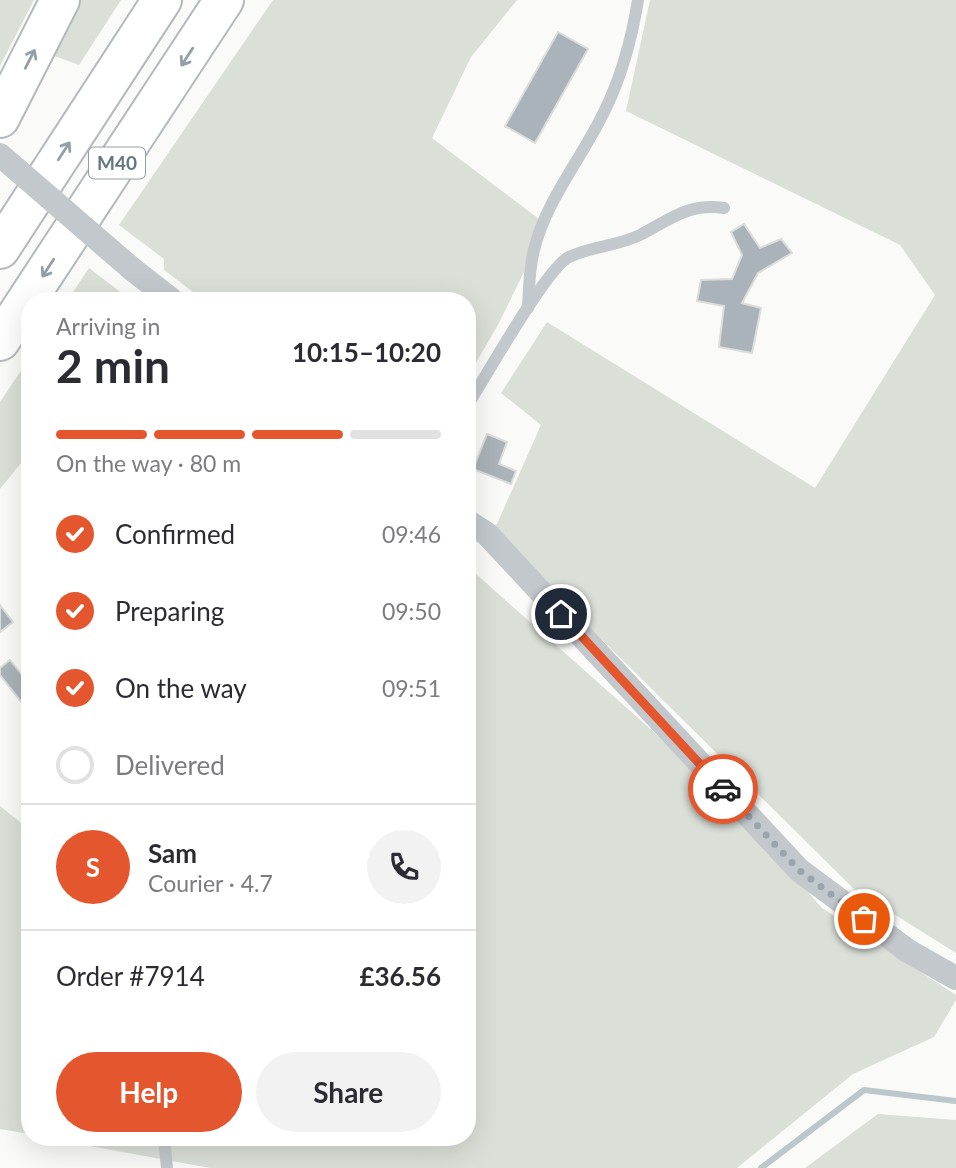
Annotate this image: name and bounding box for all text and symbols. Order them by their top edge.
one-way arrow [179,47,194,66]
one-way arrow [23,49,37,70]
one-way arrow [57,142,71,161]
road number: M40 [89,148,145,178]
one-way arrow [41,257,55,277]
text: Arriving in [56,312,160,340]
text: 10:15–10:20 [292,336,441,368]
text: 2 min [56,338,170,393]
text: On the way · 80 m [56,449,241,477]
icon: check [56,515,94,553]
text: Confirmed [115,518,235,550]
text: 09:46 [382,520,441,548]
pin [531,584,591,644]
icon: check [56,592,94,630]
text: Preparing [115,595,224,627]
icon: home [542,595,580,633]
text: 09:50 [382,597,441,625]
icon: check [56,669,94,707]
text: On the way [115,672,247,704]
text: 09:51 [382,674,441,702]
text: Delivered [115,749,225,781]
courier [688,754,758,824]
icon: car [704,770,742,808]
button: phone [367,830,441,904]
text: Sam [148,837,197,869]
text: S [86,851,100,883]
text: Courier · 4.7 [148,869,273,897]
pin [834,889,894,949]
icon: bag [845,900,883,938]
text: Order #7914 [56,960,205,992]
text: £36.56 [359,960,441,992]
button: Help [56,1052,242,1132]
button: Share [256,1052,441,1132]

